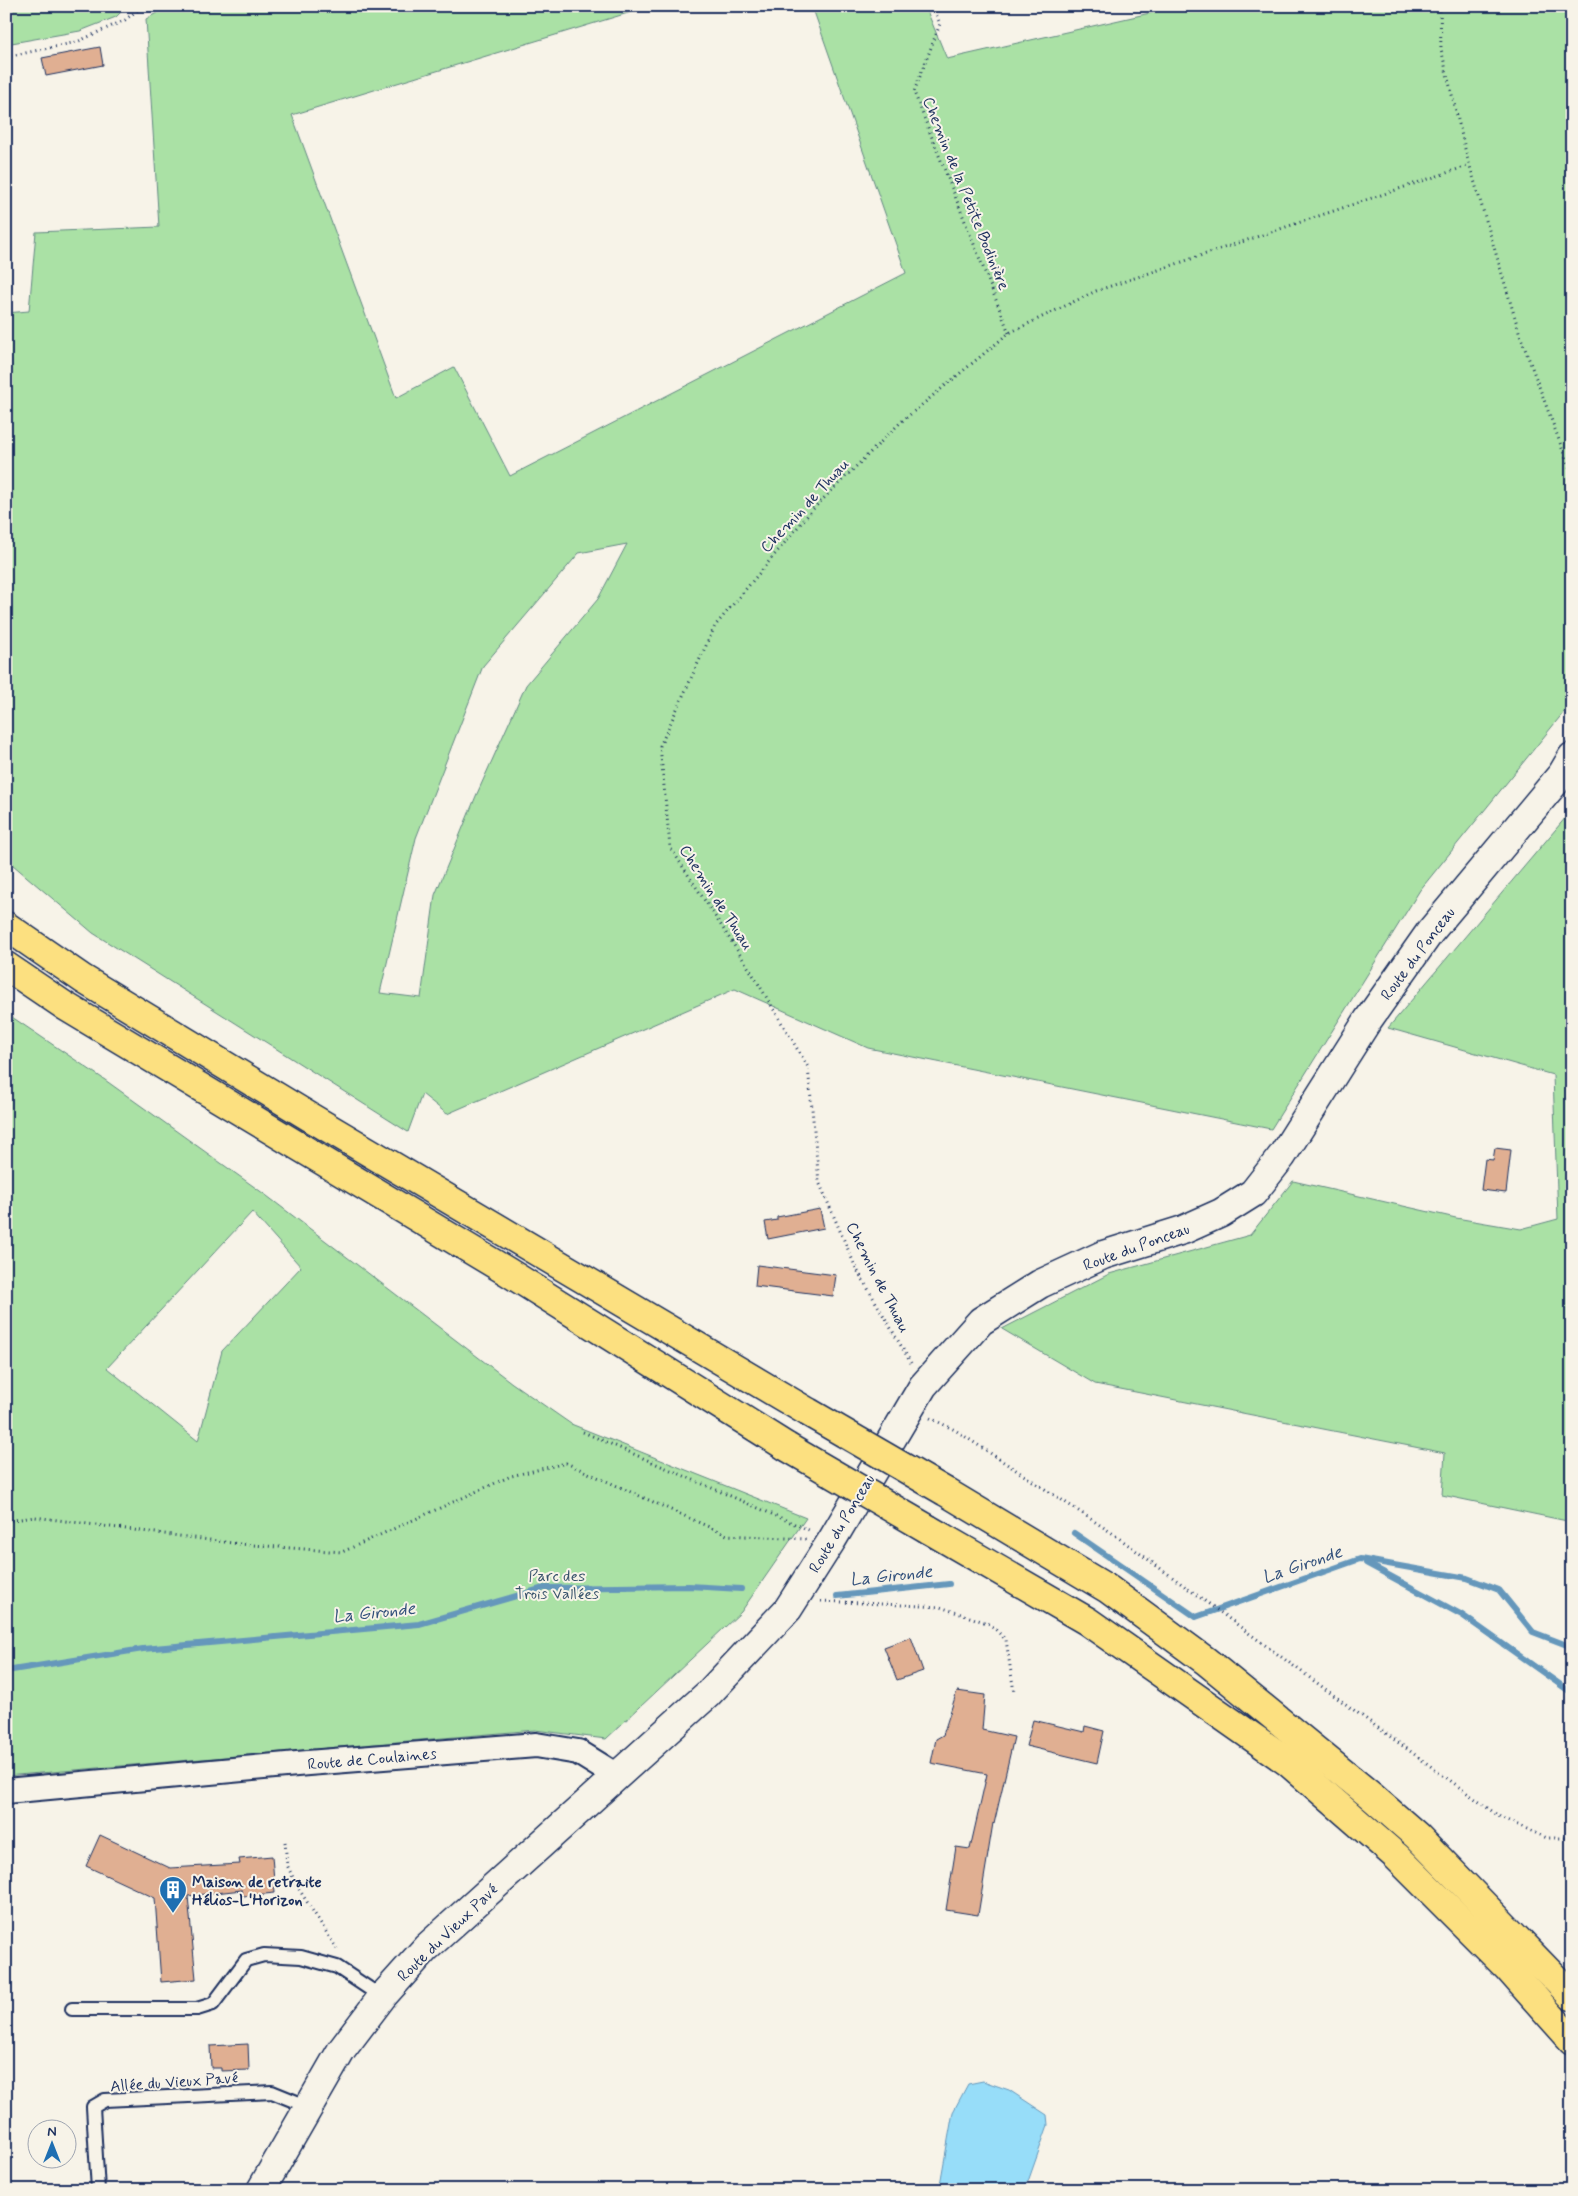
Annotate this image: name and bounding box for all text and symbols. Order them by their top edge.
street label: Chemin de la Petite Bodinière [917,94,1014,293]
street label: Chemin de Thuau [756,454,854,558]
street label: Chemin de Thuau [674,841,758,955]
street label: Route du Ponceau [1376,903,1460,1005]
street label: Route du Ponceau [1080,1218,1193,1276]
street label: Chemin de Thuau [841,1219,915,1337]
street label: Route du Ponceau [804,1470,880,1577]
water label: La Gironde [1259,1540,1346,1590]
water label: La Gironde [849,1560,935,1592]
park label: Parc des Trois Vallées [515,1566,599,1605]
water label: La Gironde [332,1597,418,1629]
street label: Route de Coulaines [307,1743,437,1776]
place label: Maison de retraite Hélios-L'Horizon [192,1872,322,1911]
building icon: Maison de retraite Hélios-L'Horizon [158,1875,188,1914]
street label: Route du Vieux Pavé [393,1880,503,1987]
street label: Allée du Vieux Pavé [109,2068,239,2097]
north arrow [28,2118,78,2168]
text: N [47,2123,57,2141]

